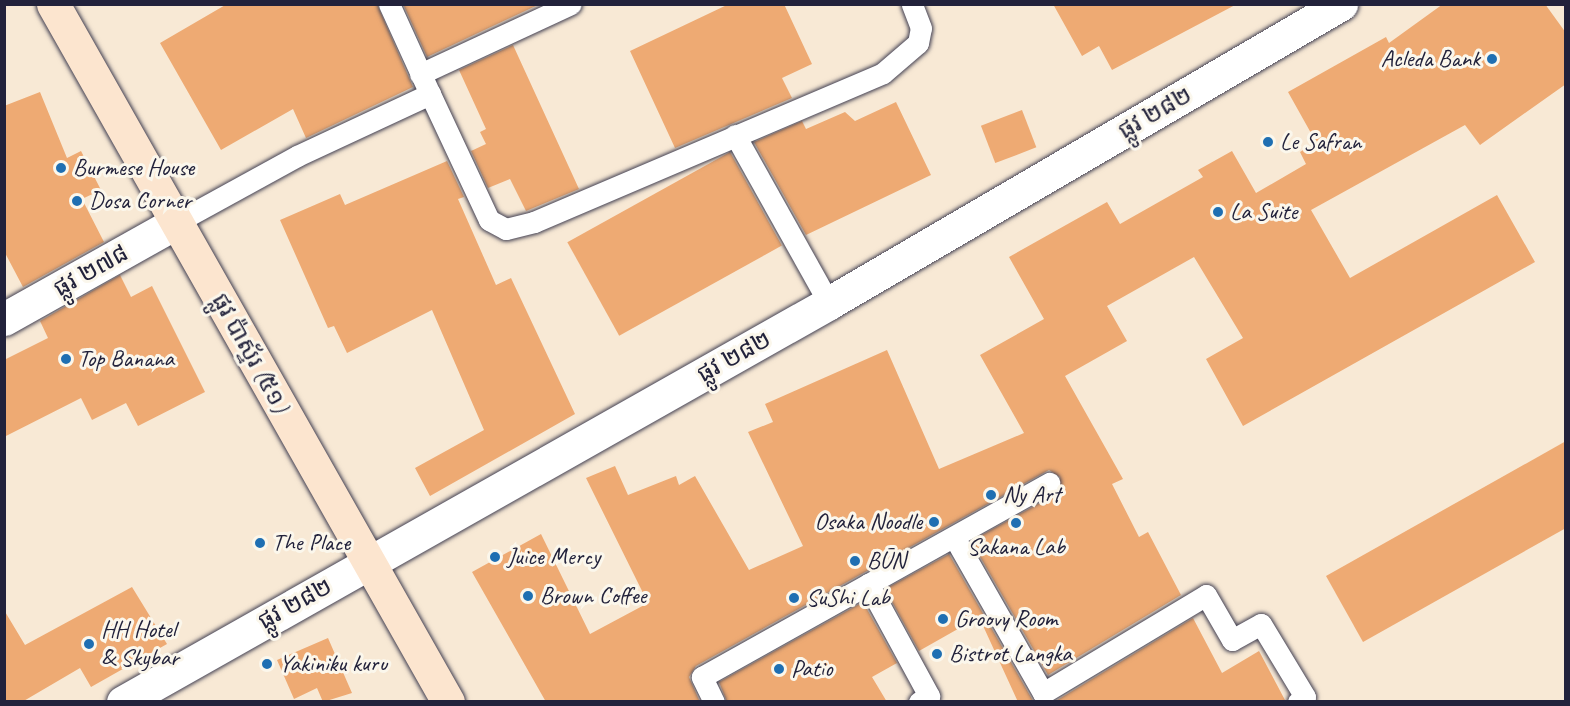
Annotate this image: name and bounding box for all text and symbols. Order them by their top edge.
place label: Acleda Bank [1380,45,1480,73]
marker: Acleda Bank [1485,52,1499,66]
street label: ផ្លូវ ២៨២ [1113,80,1197,146]
place label: Le Safran [1280,128,1362,156]
marker: Le Safran [1261,135,1275,149]
place label: Burmese House [73,154,194,182]
marker: Burmese House [54,161,68,175]
place label: Dosa Corner [89,187,191,215]
marker: Dosa Corner [70,194,84,208]
place label: La Suite [1230,198,1297,226]
marker: La Suite [1211,205,1225,219]
street label: ផ្លូវ ២៧៨ [49,239,133,303]
street label: ផ្លូវ ប៉ាស្ទ័រ (៥១) [205,288,295,418]
street label: ផ្លូវ ២៨២ [692,325,776,389]
place label: Top Banana [78,345,174,373]
marker: Top Banana [59,352,73,366]
place label: Ny Art [1003,481,1060,509]
marker: Ny Art [984,488,998,502]
place label: Osaka Noodle [814,508,922,536]
marker: Osaka Noodle [927,515,941,529]
marker: Sakana Lab [1009,516,1023,530]
place label: The Place [272,529,350,557]
place label: Sakana Lab [967,533,1065,561]
marker: The Place [253,536,267,550]
place label: Juice Mercy [507,543,600,571]
place label: BŪN [867,547,905,575]
marker: Juice Mercy [488,550,502,564]
marker: BŪN [848,554,862,568]
street label: ផ្លូវ ២៨២ [253,572,337,636]
place label: Brown Coffee [540,582,646,610]
place label: SuShi Lab [806,584,890,612]
marker: Brown Coffee [521,589,535,603]
marker: SuShi Lab [787,591,801,605]
place label: Groovy Room [955,605,1057,633]
marker: Groovy Room [936,612,950,626]
place label: HH Hotel & Skybar [101,616,179,672]
marker: HH Hotel & Skybar [82,637,96,651]
place label: Bistrot Langka [949,640,1072,668]
marker: Bistrot Langka [930,647,944,661]
place label: Yakiniku kuru [279,650,387,678]
place label: Patio [791,655,833,683]
marker: Yakiniku kuru [260,657,274,671]
marker: Patio [772,662,786,676]

